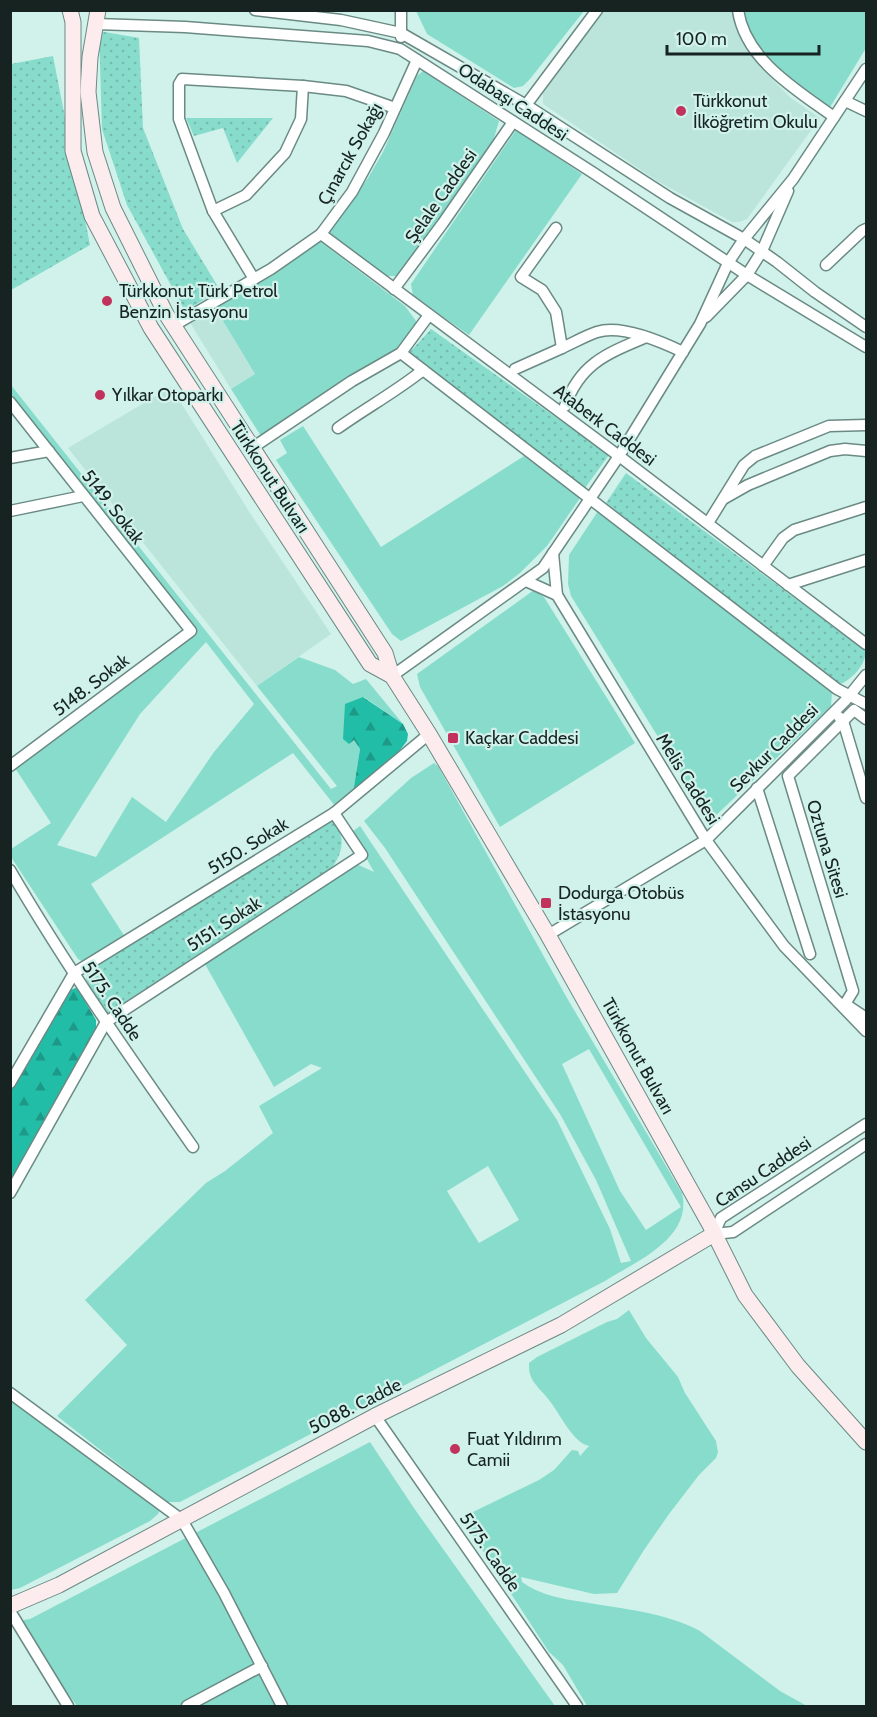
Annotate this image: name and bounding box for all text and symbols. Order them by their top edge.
scale bar [667,18,818,56]
text: 100 m [676,28,727,50]
street label: Odabaşı Caddesi [454,58,572,146]
place label: Türkkonut İlköğretim Okulu [693,90,818,133]
street label: Çınarcık Sokağı [313,99,387,209]
marker: Türkkonut İlköğretim Okulu [674,104,688,118]
street label: Şelale Caddesi [400,145,482,247]
place label: Türkkonut Türk Petrol Benzin İstasyonu [119,280,278,323]
marker: Türkkonut Türk Petrol Benzin İstasyonu [100,294,114,308]
street label: Ataberk Caddesi [549,379,661,471]
place label: Yılkar Otoparkı [111,384,223,406]
marker: Yılkar Otoparkı [93,388,107,402]
street label: Türkkonut Bulvarı [226,417,314,537]
street label: 5149. Sokak [77,465,150,549]
street label: 5148. Sokak [49,649,134,721]
street label: Sevkur Caddesi [725,699,823,797]
place label: Kaçkar Caddesi [465,727,579,749]
street label: Melis Caddesi [651,729,725,829]
marker: Kaçkar Caddesi [446,731,460,745]
street label: Oztuna Sitesi [802,797,852,901]
street label: 5150. Sokak [204,812,293,879]
place label: Dodurga Otobüs İstasyonu [558,882,684,925]
street label: 5151. Sokak [183,891,266,956]
marker: Dodurga Otobüs İstasyonu [539,896,553,910]
street label: 5175. Cadde [77,957,147,1045]
street label: Türkkonut Bulvarı [597,994,679,1118]
street label: Cansu Caddesi [711,1132,815,1212]
street label: 5088. Cadde [305,1373,405,1439]
place label: Fuat Yıldırım Camii [467,1428,562,1471]
marker: Fuat Yıldırım Camii [448,1442,462,1456]
street label: 5175. Cadde [455,1508,525,1596]

